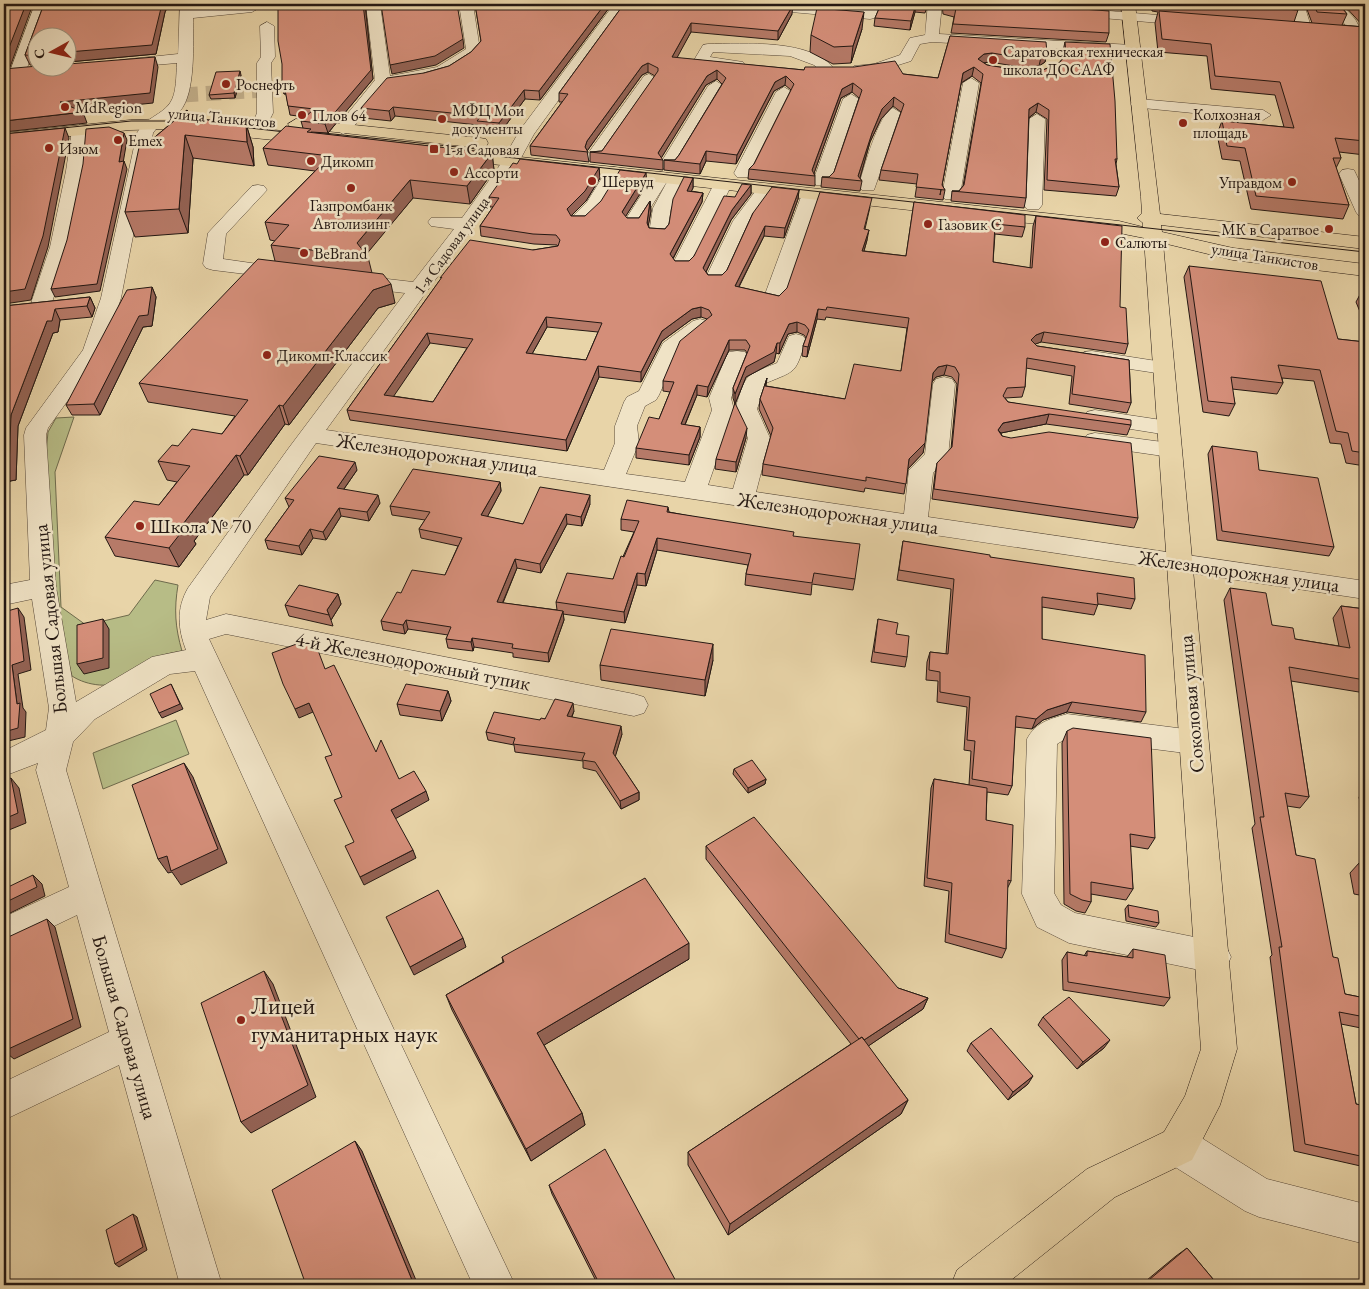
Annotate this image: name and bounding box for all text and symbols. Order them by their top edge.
north arrow [28,28,78,78]
place label: Саратовская техническая школа ДОСААФ [1003,41,1163,80]
text: С [30,48,49,60]
marker: Саратовская техническая школа ДОСААФ [987,54,999,66]
place label: Роснефть [236,74,295,95]
marker: Роснефть [220,78,232,90]
place label: MdRegion [75,97,143,118]
place label: МФЦ Мои документы [452,100,525,139]
marker: MdRegion [59,101,71,113]
street label: улица Танкистов [167,102,277,133]
place label: Колхозная площадь [1193,104,1261,143]
place label: Плов 64 [312,105,367,126]
marker: Плов 64 [296,109,308,121]
marker: МФЦ Мои документы [436,113,448,125]
marker: Колхозная площадь [1177,117,1189,129]
place label: Emex [128,130,162,151]
marker: Emex [112,134,124,146]
place label: Изюм [59,138,98,159]
place label: 1-я Садовая [444,139,520,160]
marker: Изюм [43,142,55,154]
marker: 1-я Садовая [428,143,440,155]
place label: Дикомп [321,151,374,172]
marker: Дикомп [305,155,317,167]
place label: Ассорти [463,162,519,183]
marker: Ассорти [448,166,460,178]
place label: Шервуд [602,171,654,192]
place label: Управдом [1218,172,1282,193]
marker: Шервуд [586,175,598,187]
marker: Управдом [1286,176,1298,188]
marker: Газпромбанк Автолизинг [345,182,357,194]
street label: 1-я Садовая улица [409,192,494,298]
place label: Газпромбанк Автолизинг [310,195,393,234]
place label: Газовик С [938,214,1002,235]
marker: Газовик С [922,218,934,230]
place label: МК в Саратвое [1221,219,1319,240]
marker: МК в Саратвое [1323,223,1335,235]
place label: Салюты [1115,232,1168,253]
marker: Салюты [1099,236,1111,248]
street label: улица Танкистов [1210,238,1320,275]
place label: BeBrand [314,243,368,264]
marker: BeBrand [298,247,310,259]
place label: Дикомп-Классик [277,345,388,366]
marker: Дикомп-Классик [261,349,273,361]
street label: Железнодорожная улица [334,427,539,481]
street label: Железнодорожная улица [735,486,940,540]
place label: Школа № 70 [150,513,252,539]
marker: Школа № 70 [134,520,146,532]
street label: Большая Садовая улица [27,523,73,715]
street label: Железнодорожная улица [1136,544,1341,598]
street label: 4-й Железнодорожный тупик [293,625,533,697]
street label: Соколовая улица [1172,634,1210,774]
street label: Большая Садовая улица [86,932,164,1122]
place label: Лицей гуманитарных наук [251,990,438,1049]
marker: Лицей гуманитарных наук [235,1014,247,1026]

